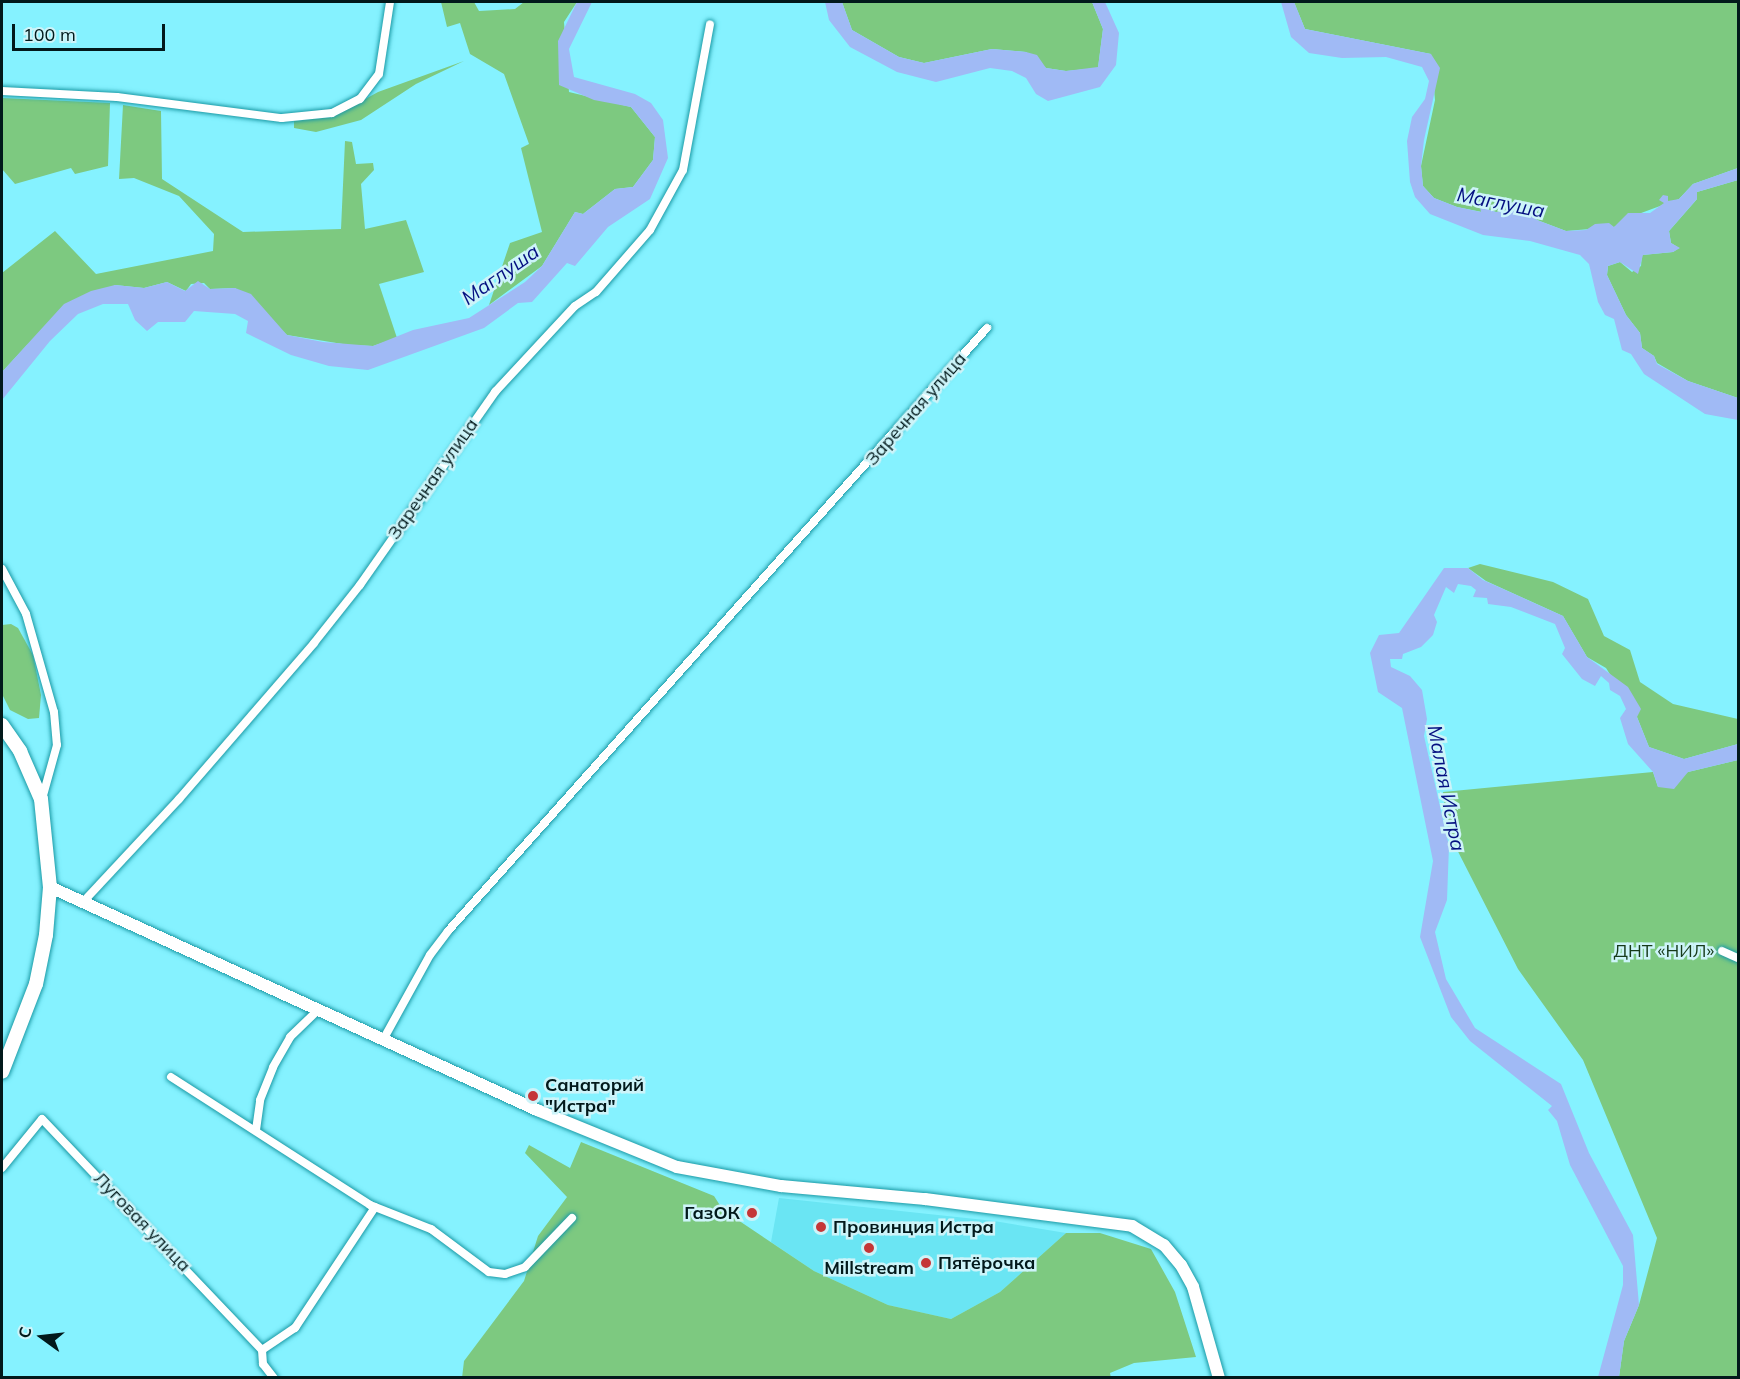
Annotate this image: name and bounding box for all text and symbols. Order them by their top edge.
scale bar [15,12,168,50]
text: 100 m [23,23,76,46]
water label: Маглуша [1455,182,1547,222]
water label: Маглуша [457,239,543,309]
street label: Заречная улица [861,348,971,470]
street label: Заречная улица [383,414,483,544]
water label: Малая Истра [1423,723,1471,853]
park label: ДНТ «НИЛ» [1614,940,1714,962]
place label: Санаторий "Истра" [545,1075,644,1118]
marker: Санаторий "Истра" [526,1089,540,1103]
street label: Луговая улица [89,1168,195,1276]
place label: ГазОК [684,1202,740,1224]
marker: ГазОК [745,1206,759,1220]
place label: Провинция Истра [833,1216,994,1238]
marker: Провинция Истра [814,1220,828,1234]
marker: Millstream [862,1241,876,1255]
place label: Пятёрочка [938,1252,1035,1274]
marker: Пятёрочка [919,1256,933,1270]
place label: Millstream [824,1257,914,1279]
north arrow [12,1307,72,1367]
text: С [14,1324,36,1340]

